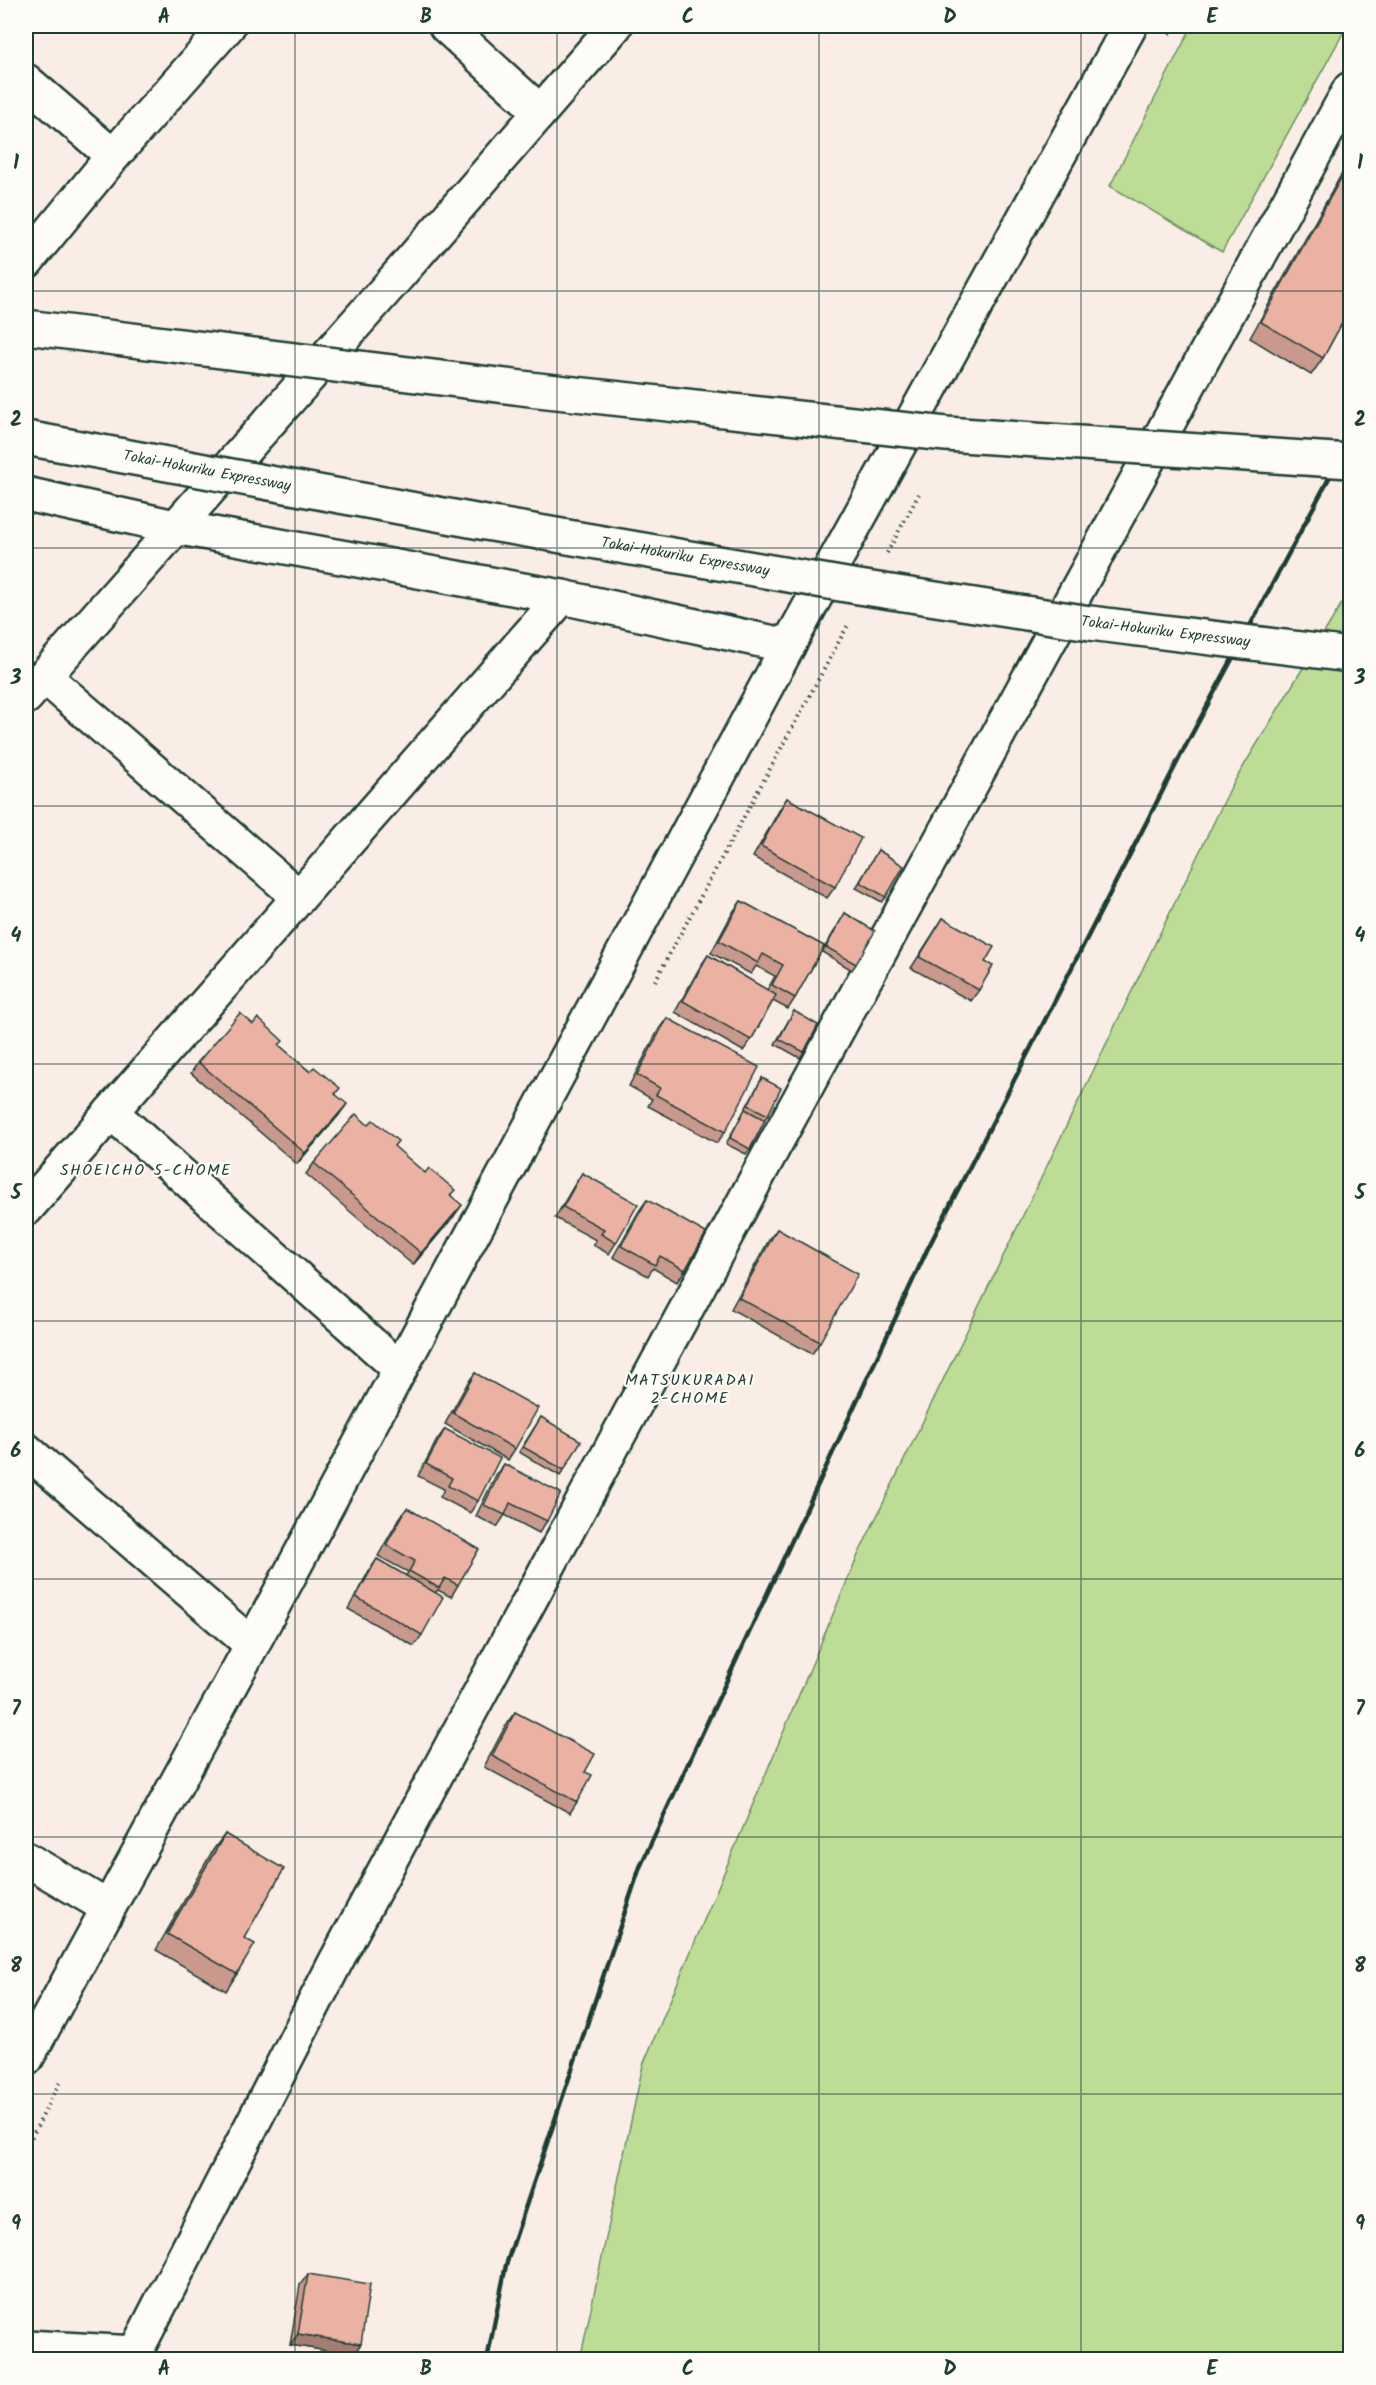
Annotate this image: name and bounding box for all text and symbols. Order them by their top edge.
text: A [158,2,170,34]
text: B [420,2,432,34]
text: C [682,2,694,34]
text: D [943,2,957,34]
text: E [1206,2,1218,34]
text: 1 [13,148,19,180]
text: 1 [1357,148,1363,180]
text: 2 [10,405,22,437]
text: 2 [1354,405,1366,437]
street label: Tokai-Hokuriku Expressway [121,444,294,499]
street label: Tokai-Hokuriku Expressway [599,531,772,584]
street label: Tokai-Hokuriku Expressway [1079,610,1252,655]
text: 3 [10,663,22,695]
text: 3 [1354,663,1366,695]
text: 4 [11,921,22,953]
text: 4 [1355,921,1366,953]
district label: SHOEICHO 5-CHOME [60,1158,232,1183]
text: 5 [10,1178,23,1210]
text: 5 [1354,1178,1367,1210]
district label: MATSUKURADAI 2-CHOME [625,1368,755,1411]
text: 6 [11,1436,22,1468]
text: 6 [1355,1436,1366,1468]
text: 7 [11,1694,21,1726]
text: 7 [1355,1694,1365,1726]
text: 8 [10,1951,22,1983]
text: 8 [1354,1951,1366,1983]
text: 9 [11,2209,21,2241]
text: 9 [1355,2209,1365,2241]
text: A [158,2354,170,2385]
text: B [420,2354,432,2385]
text: C [682,2354,694,2385]
text: D [943,2354,957,2385]
text: E [1206,2354,1218,2385]

